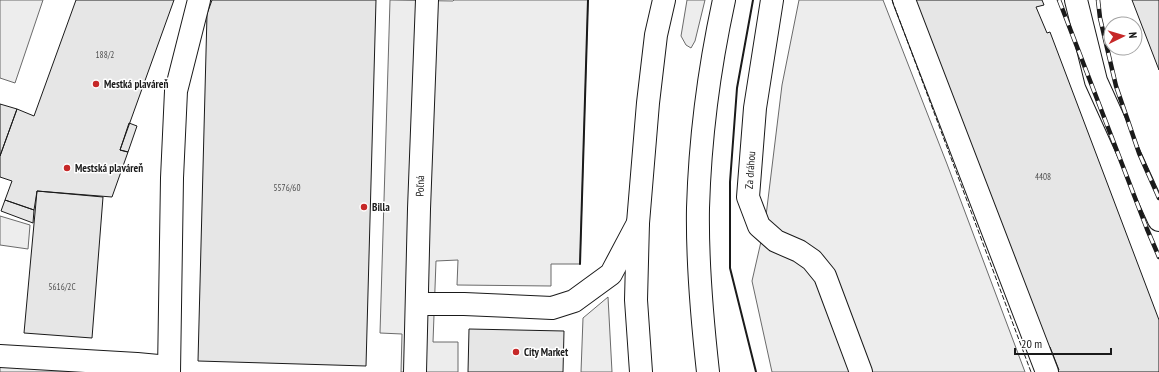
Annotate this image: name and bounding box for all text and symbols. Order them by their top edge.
north arrow [1103,16,1143,56]
text: N [1126,32,1140,39]
house number: 188/2 [96,49,114,60]
place label: Mestká plaváreň [104,77,168,91]
marker: Mestká plaváreň [91,79,101,89]
street label: Za dráhou [742,150,758,189]
place label: Mestská plaváreň [75,161,143,175]
marker: Mestská plaváreň [62,163,72,173]
house number: 4408 [1035,171,1051,182]
street label: Poľná [412,175,427,197]
house number: 5576/60 [274,182,300,193]
place label: Billa [372,200,390,214]
marker: Billa [359,202,369,212]
house number: 5616/2C [48,281,76,292]
scale bar [1015,330,1111,356]
text: 20 m [1021,336,1042,351]
place label: City Market [524,345,569,359]
marker: City Market [511,347,521,357]

